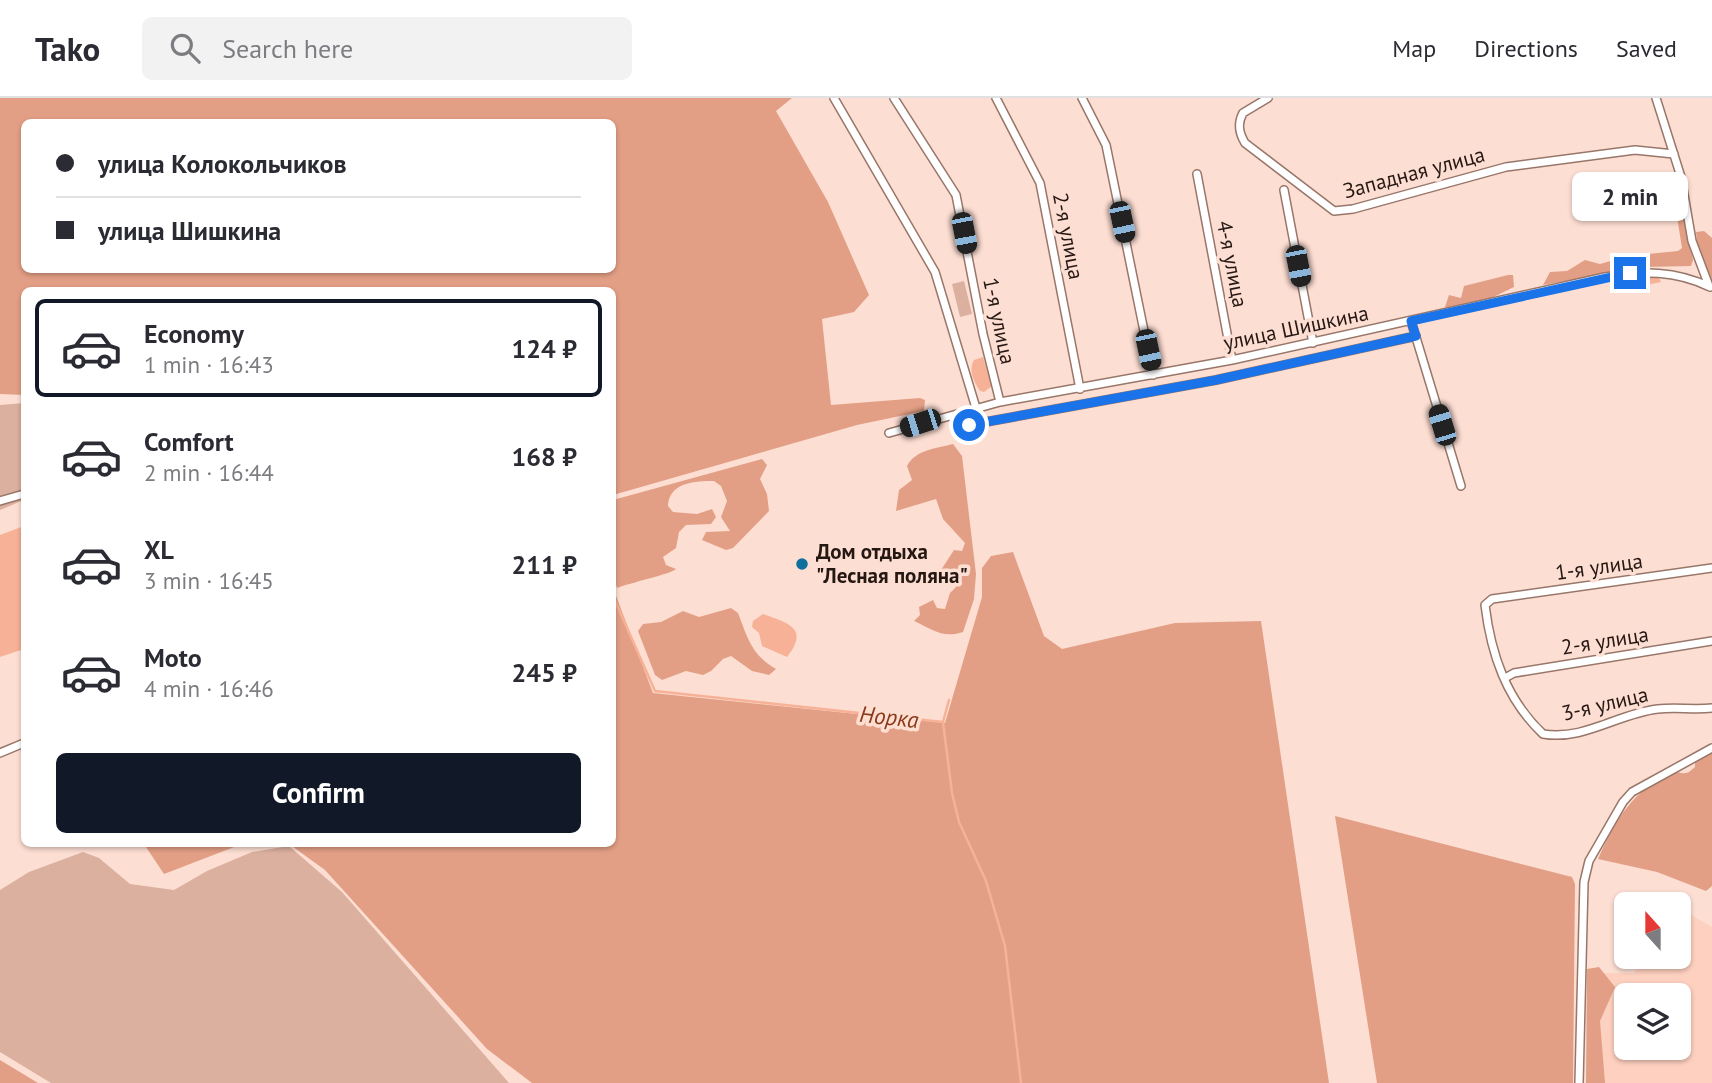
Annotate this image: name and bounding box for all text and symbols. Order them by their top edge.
search box [142,17,632,80]
text: Tako [35,27,100,70]
icon: search [166,29,204,67]
text: Search here [222,32,353,65]
text: Map [1392,33,1436,64]
text: Directions [1474,33,1578,64]
text: Saved [1616,33,1677,64]
street label: Западная улица [1340,141,1488,204]
text: улица Колокольчиков [98,147,347,180]
callout: 2 min [1572,172,1688,220]
text: 2 min [1602,182,1658,211]
street label: 2-я улица [1047,190,1090,282]
car [1108,199,1137,245]
car [950,210,979,256]
text: улица Шишкина [98,214,281,247]
street label: 4-я улица [1211,218,1254,310]
car [1284,243,1313,289]
route end [1614,257,1646,289]
street label: 1-я улица [977,275,1022,367]
street label: улица Шишкина [1221,299,1371,356]
icon: car [60,317,123,380]
text: Economy [144,317,244,350]
car [1134,327,1163,373]
text: 124 ₽ [511,332,577,365]
text: 1 min · 16:43 [144,350,274,379]
car [1426,402,1459,448]
car [897,407,944,439]
route start [953,409,985,441]
icon: car [60,425,123,488]
text: Comfort [144,425,234,458]
text: 168 ₽ [511,440,577,473]
text: 2 min · 16:44 [144,458,274,487]
icon: car [60,533,123,596]
text: XL [144,533,174,566]
place label: Дом отдыха "Лесная поляна" [816,538,968,589]
street label: 1-я улица [1553,547,1644,586]
text: 211 ₽ [511,548,577,581]
marker: Дом отдыха "Лесная поляна" [794,556,810,572]
text: 3 min · 16:45 [144,566,274,595]
street label: 2-я улица [1559,620,1651,661]
icon: car [60,641,123,704]
text: Moto [144,641,202,674]
text: 245 ₽ [511,656,577,689]
text: 4 min · 16:46 [144,674,274,703]
street label: 3-я улица [1559,680,1651,727]
water label: Норка [858,699,920,734]
button: Confirm [56,753,581,833]
north arrow [1614,892,1690,970]
map controls [1614,892,1691,1060]
button: layers [1614,983,1691,1060]

